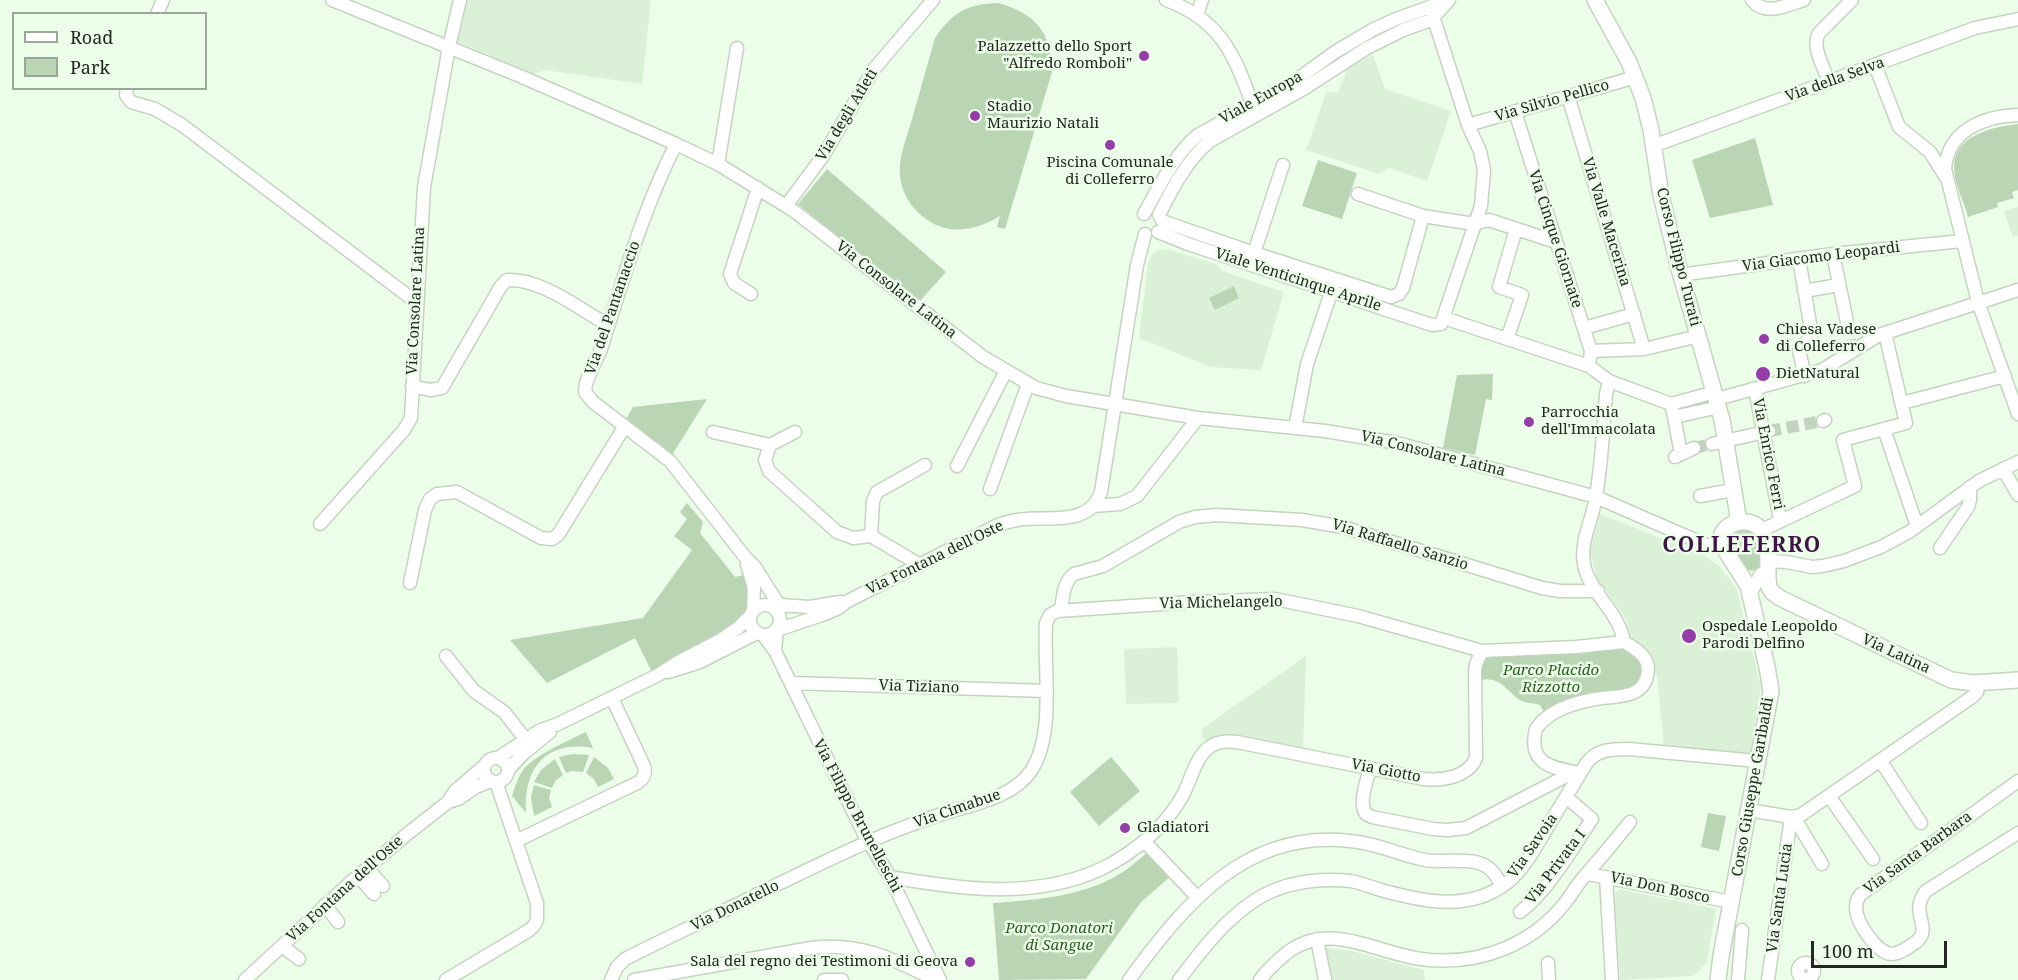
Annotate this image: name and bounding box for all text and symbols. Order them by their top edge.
legend [12,12,207,90]
text: Road [70,25,113,49]
place label: Palazzetto dello Sport "Alfredo Romboli" [977,38,1132,73]
marker: Palazzetto dello Sport "Alfredo Romboli" [1137,49,1151,63]
street label: Via della Selva [1783,54,1887,106]
text: Park [70,55,110,79]
street label: Via degli Atleti [812,66,882,164]
street label: Viale Europa [1216,68,1306,128]
street label: Via Silvio Pellico [1493,76,1611,126]
place label: Stadio Maurizio Natali [987,98,1099,133]
marker: Stadio Maurizio Natali [968,109,982,123]
marker: Piscina Comunale di Colleferro [1103,138,1117,152]
place label: Piscina Comunale di Colleferro [1046,154,1174,189]
street label: Via Valle Macerina [1578,155,1634,289]
street label: Via Cinque Giornate [1524,168,1586,310]
street label: Corso Filippo Turati [1652,186,1704,328]
street label: Via Consolare Latina [403,226,429,376]
street label: Via Consolare Latina [832,237,960,343]
street label: Via Giacomo Leopardi [1741,238,1901,276]
street label: Via del Pantanaccio [582,239,644,377]
street label: Viale Venticinque Aprile [1213,245,1383,315]
place label: Chiesa Vadese di Colleferro [1776,321,1876,356]
marker: Chiesa Vadese di Colleferro [1757,332,1771,346]
marker: DietNatural [1754,365,1772,383]
place label: DietNatural [1776,365,1860,383]
street label: Via Enrico Ferri [1748,397,1788,511]
place label: Parrocchia dell'Immacolata [1541,404,1656,439]
marker: Parrocchia dell'Immacolata [1522,415,1536,429]
street label: Via Consolare Latina [1359,427,1507,481]
street label: Via Raffaello Sanzio [1330,516,1470,574]
street label: Via Fontana dell'Oste [863,517,1007,599]
district label: COLLEFERRO [1662,533,1822,559]
street label: Via Michelangelo [1159,593,1283,613]
place label: Ospedale Leopoldo Parodi Delfino [1702,618,1838,653]
marker: Ospedale Leopoldo Parodi Delfino [1680,627,1698,645]
street label: Via Latina [1859,630,1933,678]
park label: Parco Placido Rizzotto [1503,662,1599,697]
street label: Via Tiziano [878,677,960,697]
street label: Corso Giuseppe Garibaldi [1728,696,1778,878]
street label: Via Filippo Brunelleschi [809,736,905,896]
street label: Via Giotto [1350,755,1422,787]
street label: Via Cimabue [911,786,1003,832]
street label: Via Santa Barbara [1860,808,1976,898]
street label: Via Savoia [1504,810,1562,882]
place label: Gladiatori [1137,819,1209,837]
marker: Gladiatori [1118,821,1132,835]
street label: Via Privata I [1522,826,1590,908]
street label: Via Fontana dell'Oste [283,832,407,946]
street label: Via Santa Lucia [1763,842,1797,954]
street label: Via Don Bosco [1608,869,1712,907]
street label: Via Donatello [688,877,782,935]
park label: Parco Donatori di Sangue [1005,920,1113,955]
scale bar [1814,929,1950,967]
text: 100 m [1822,939,1874,963]
place label: Sala del regno dei Testimoni di Geova [690,953,958,971]
marker: Sala del regno dei Testimoni di Geova [963,955,977,969]

